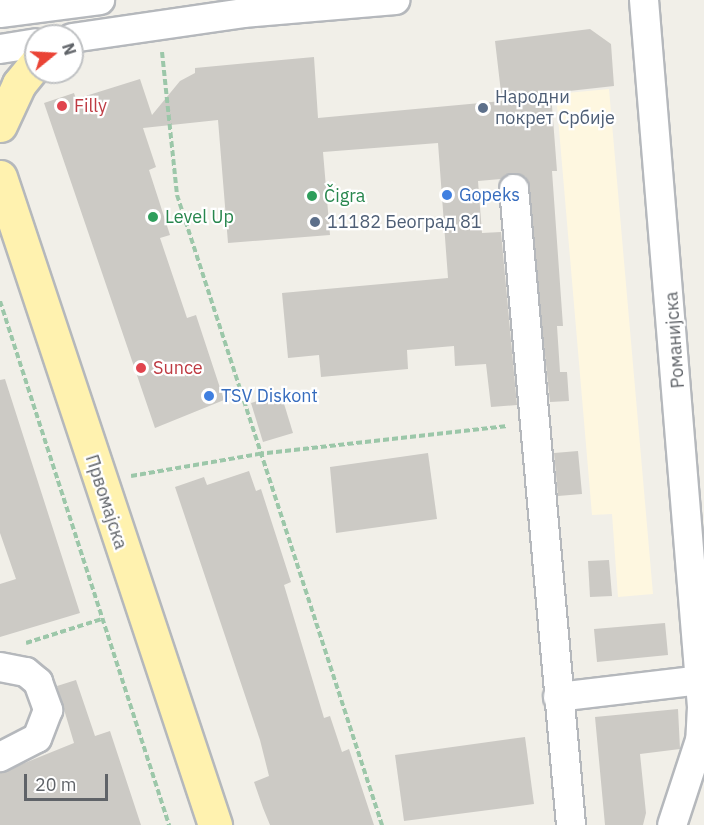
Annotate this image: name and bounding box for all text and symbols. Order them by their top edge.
north arrow [24,24,84,84]
text: N [58,40,81,58]
place label: Народни покрет Србије [495,87,615,130]
place label: Filly [74,95,107,117]
marker: Filly [55,99,69,113]
marker: Народни покрет Србије [476,101,490,115]
place label: Gopeks [459,184,520,206]
place label: Čigra [324,185,365,207]
marker: Gopeks [440,188,454,202]
marker: Čigra [305,189,319,203]
place label: Level Up [165,206,234,228]
marker: Level Up [146,210,160,224]
place label: 11182 Београд 81 [327,211,482,233]
marker: 11182 Београд 81 [308,215,322,229]
street label: Романијска [661,291,689,389]
place label: Sunce [153,357,203,379]
marker: Sunce [134,361,148,375]
place label: TSV Diskont [221,385,318,407]
marker: TSV Diskont [202,389,216,403]
street label: Првомајска [81,452,131,552]
scale bar [27,762,111,800]
text: 20 m [35,773,77,796]

